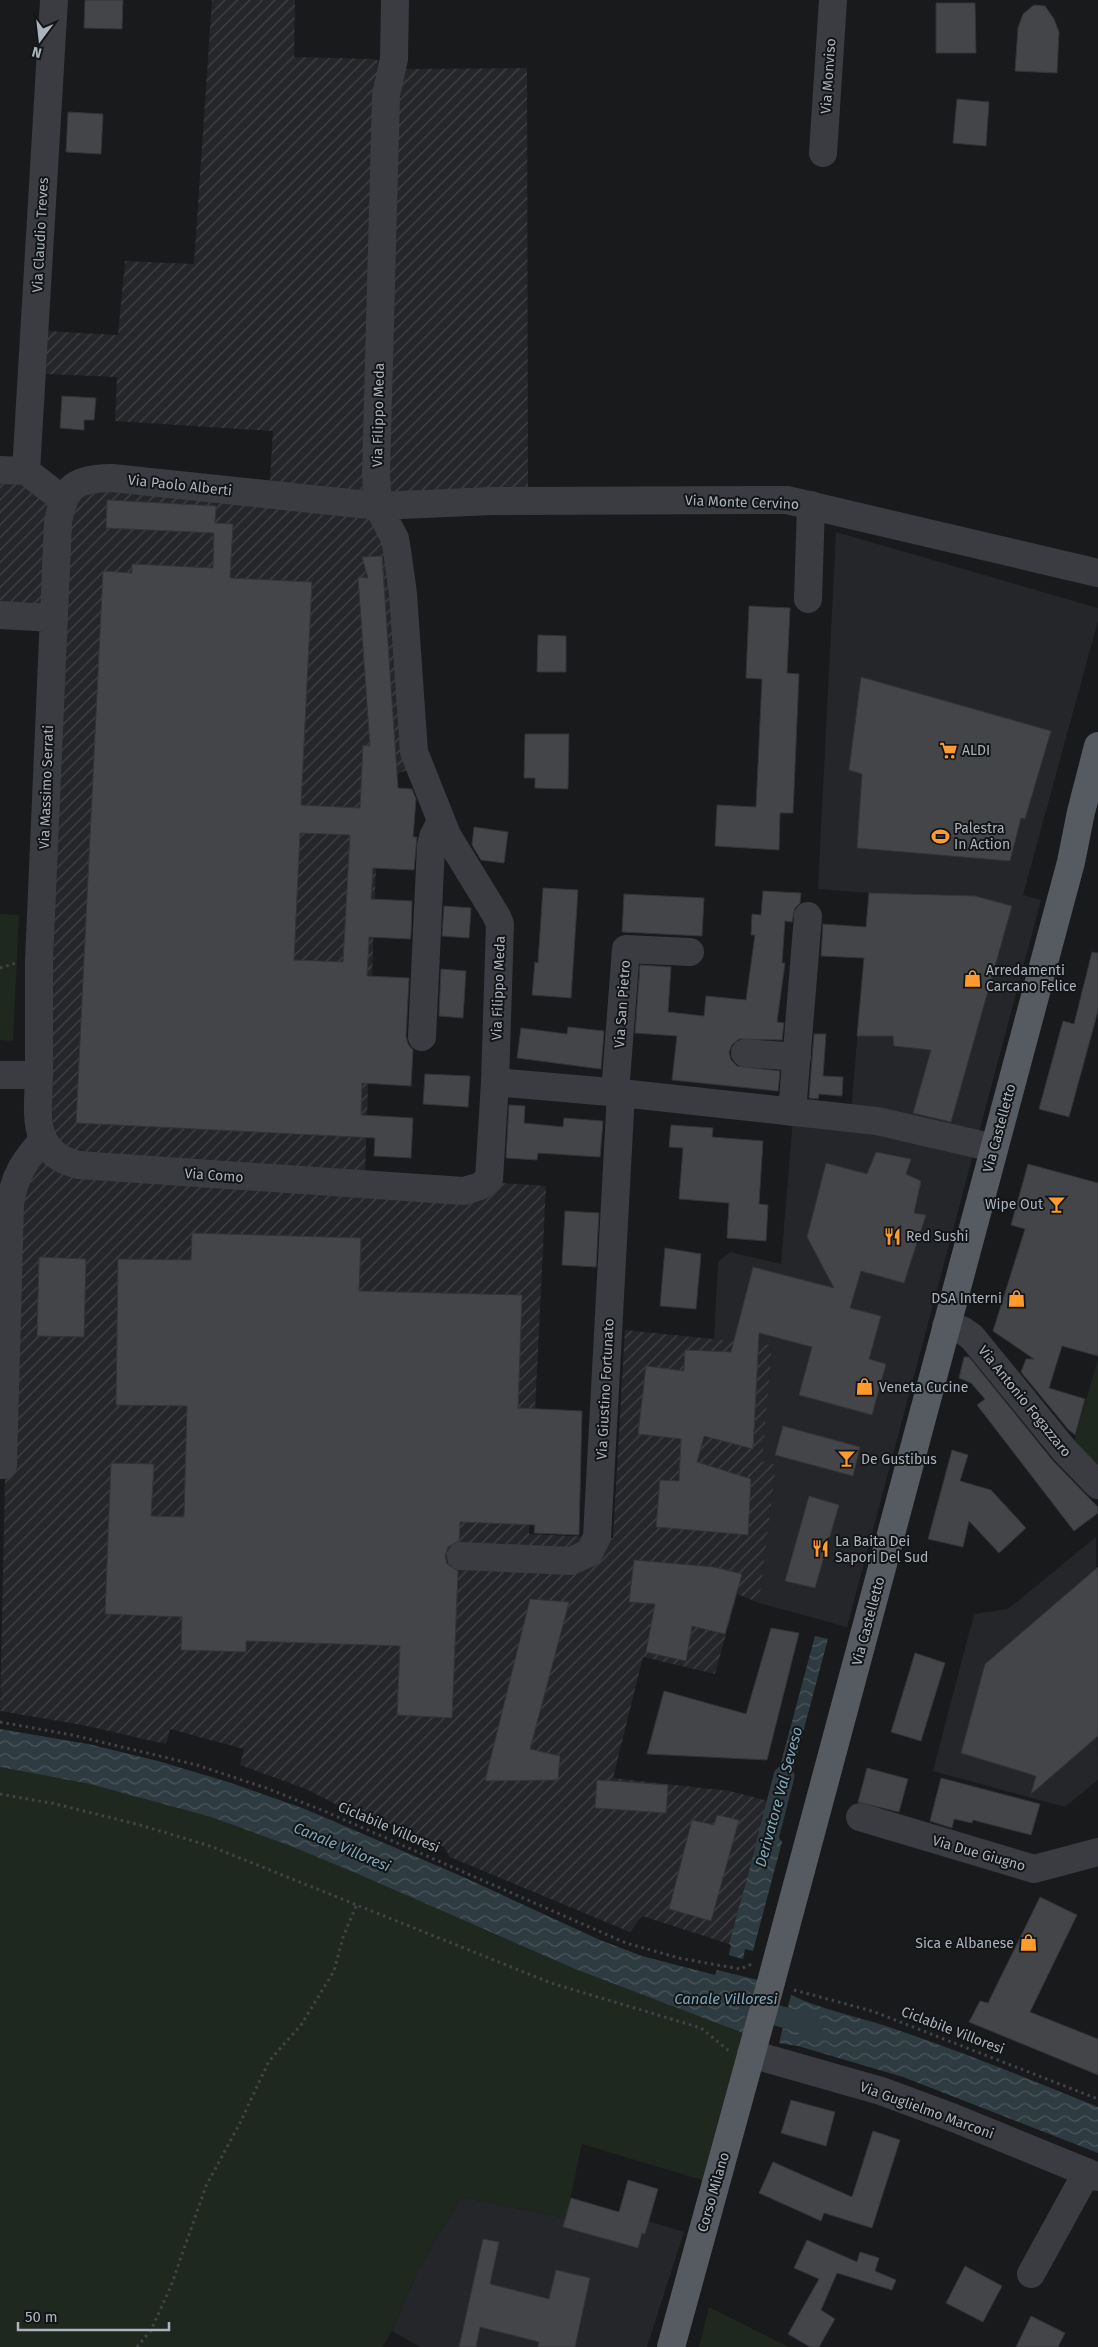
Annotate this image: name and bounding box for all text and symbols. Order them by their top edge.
north arrow [15,15,65,65]
street label: Via Monviso [817,38,840,114]
text: N [30,43,43,61]
street label: Via Claudio Treves [29,177,52,293]
street label: Via Filippo Meda [369,363,388,467]
street label: Via Paolo Alberti [127,472,233,499]
street label: Via Monte Cervino [685,492,799,513]
street label: Via Massimo Serrati [36,725,57,849]
supermarket icon: ALDI [938,740,958,760]
place label: ALDI [962,742,990,759]
place label: Palestra In Action [954,820,1010,853]
sports icon: Palestra In Action [930,826,950,846]
street label: Via Filippo Meda [488,936,509,1041]
street label: Via San Pietro [611,959,634,1049]
place label: Arredamenti Carcano Felice [986,962,1077,995]
shop icon: Arredamenti Carcano Felice [962,968,982,988]
street label: Via Castelletto [979,1082,1019,1174]
street label: Via Como [184,1165,244,1186]
bar icon: Wipe Out [1047,1194,1067,1214]
place label: Wipe Out [985,1196,1044,1213]
restaurant icon: Red Sushi [882,1226,902,1246]
place label: Red Sushi [906,1228,968,1245]
shop icon: DSA Interni [1006,1288,1026,1308]
place label: DSA Interni [931,1290,1002,1307]
street label: Via Giustino Fortunato [593,1318,618,1460]
street label: Via Antonio Fogazzaro [974,1342,1075,1460]
shop icon: Veneta Cucine [855,1377,875,1397]
place label: Veneta Cucine [879,1379,968,1396]
bar icon: De Gustibus [837,1449,857,1469]
place label: De Gustibus [861,1451,937,1468]
place label: La Baita Dei Sapori Del Sud [835,1533,928,1566]
restaurant icon: La Baita Dei Sapori Del Sud [811,1539,831,1559]
street label: Via Castelletto [848,1575,888,1667]
water label: Derivatore Val Seveso [752,1725,806,1869]
street label: Ciclabile Villoresi [335,1798,442,1857]
water label: Canale Villoresi [291,1818,393,1876]
street label: Via Due Giugno [930,1832,1027,1875]
shop icon: Sica e Albanese [1018,1933,1038,1953]
place label: Sica e Albanese [915,1935,1014,1952]
water label: Canale Villoresi [674,1990,778,2008]
street label: Ciclabile Villoresi [899,2003,1007,2058]
street label: Via Guglielmo Marconi [858,2078,996,2143]
street label: Corso Milano [694,2150,733,2234]
scale bar [18,2300,169,2332]
text: 50 m [25,2308,58,2326]

